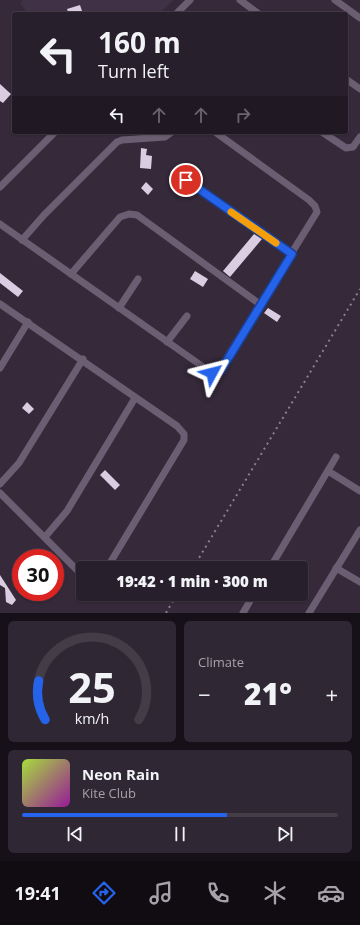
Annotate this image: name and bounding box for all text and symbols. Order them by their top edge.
text: 160 m [98,23,181,61]
icon: left [32,28,84,80]
text: Turn left [98,59,169,83]
icon: left [106,104,128,126]
icon: ahead [148,104,170,126]
icon: ahead [190,104,212,126]
icon: right [232,104,254,126]
pin [169,163,203,197]
icon: arrive [175,169,197,191]
position arrow [191,352,233,394]
speed limit sign: 30 [12,549,64,601]
text: 19:42 · 1 min · 300 m [116,571,268,591]
text: Climate [198,653,244,671]
text: 25 [68,658,116,714]
text: 21° [244,673,292,714]
text: − [198,679,211,709]
text: + [325,679,338,709]
text: km/h [75,708,109,727]
text: Neon Rain [82,764,160,784]
text: Kite Club [82,784,136,802]
icon: previous [64,823,86,845]
icon: pause [169,823,191,845]
icon: next [274,823,296,845]
icon: directions [90,879,118,907]
icon: music [147,879,175,907]
icon: phone [204,879,232,907]
icon: climate [261,879,289,907]
icon: car [317,879,345,907]
text: 19:41 [14,881,61,905]

